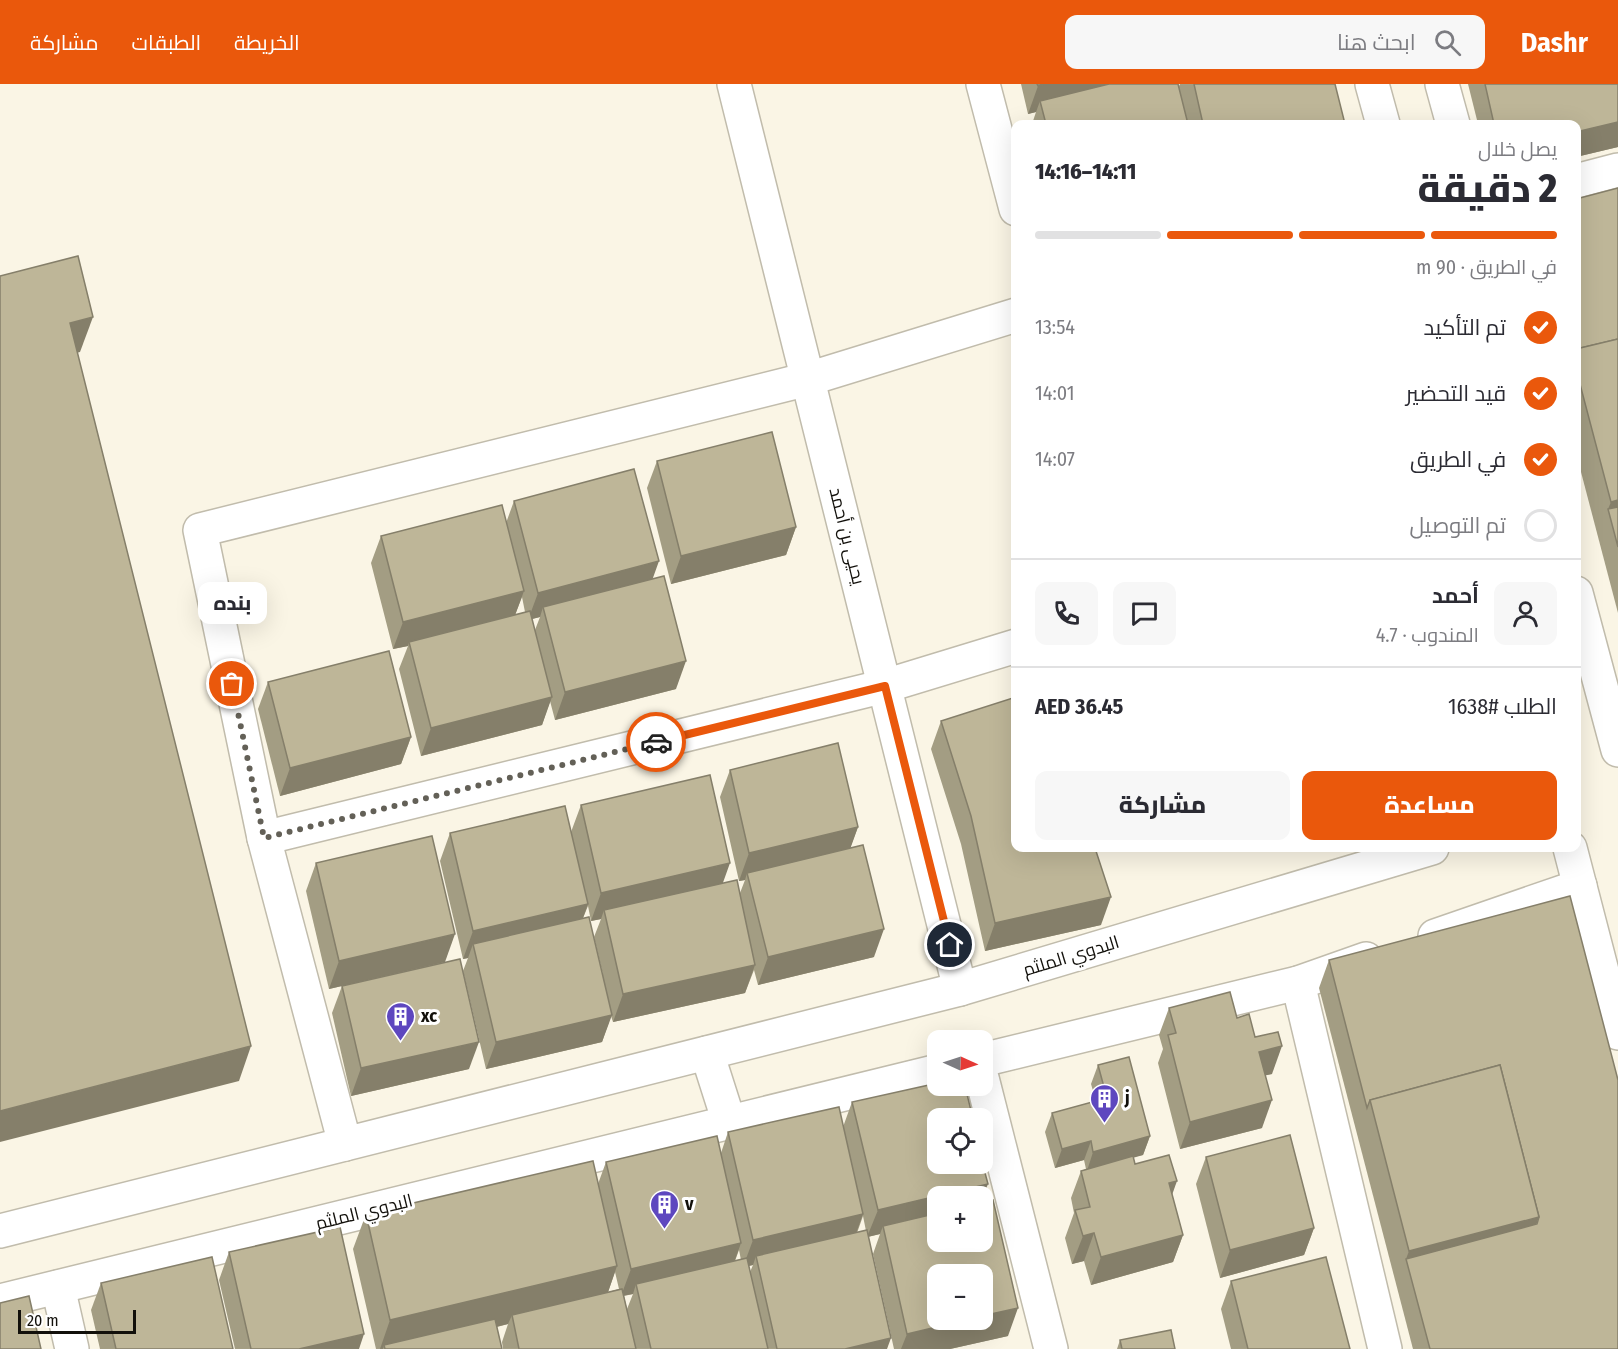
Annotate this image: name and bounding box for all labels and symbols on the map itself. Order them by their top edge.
street label: يحيى بن أحمد [824,485,870,587]
callout: بنده [198,582,266,624]
pin [206,658,257,709]
courier [626,712,686,772]
pin [924,919,975,970]
street label: البدوي الملثم [1020,931,1123,984]
building icon: xc [384,1000,416,1042]
place label: xc [420,1005,437,1027]
north arrow [927,1030,993,1096]
building icon: j [1088,1082,1120,1124]
place label: j [1124,1087,1130,1109]
building icon: v [648,1188,680,1230]
street label: البدوي الملثم [313,1189,416,1238]
place label: v [684,1193,694,1215]
scale bar [18,1307,136,1334]

